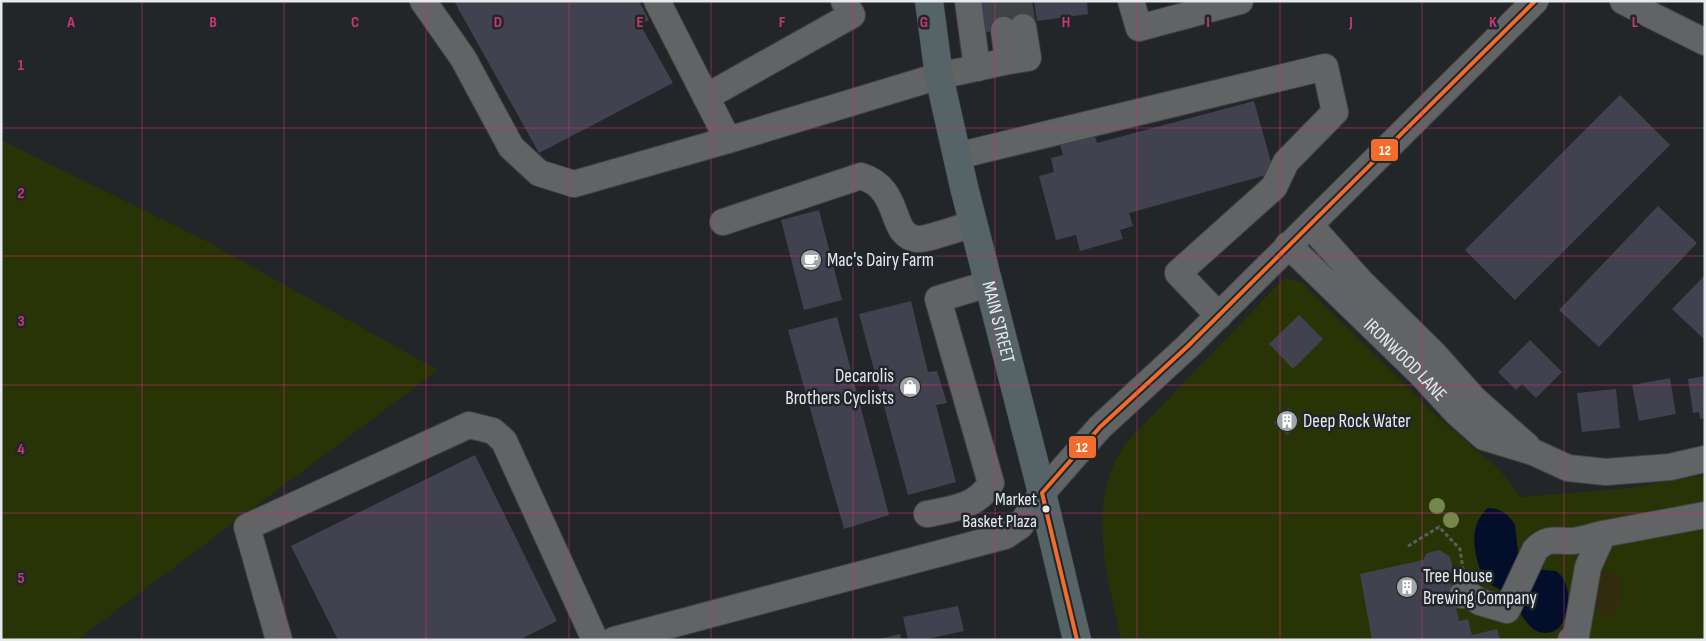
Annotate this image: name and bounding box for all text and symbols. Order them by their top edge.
text: A [66,13,75,32]
text: B [209,13,217,32]
text: C [351,13,359,32]
text: D [494,13,502,32]
text: E [637,13,644,32]
text: F [779,13,786,32]
text: G [920,13,928,32]
text: H [1062,13,1070,32]
text: I [1206,13,1210,32]
text: J [1348,13,1353,32]
text: K [1489,13,1497,32]
text: L [1632,13,1639,32]
text: 1 [18,56,25,75]
line badge: 12 [1370,138,1399,162]
text: 12 [1379,142,1391,159]
text: 2 [17,184,25,203]
cafe icon: Mac's Dairy Farm [799,248,823,272]
place label: Mac's Dairy Farm [827,249,934,272]
street label: MAIN STREET [977,279,1020,366]
text: 3 [17,312,25,331]
street label: IRONWOOD LANE [1359,313,1452,406]
place label: Decarolis Brothers Cyclists [785,365,894,410]
shop icon: Decarolis Brothers Cyclists [898,375,922,399]
building icon: Deep Rock Water [1275,409,1299,433]
place label: Deep Rock Water [1303,410,1411,433]
line badge: 12 [1068,435,1097,459]
text: 12 [1076,439,1088,456]
text: 4 [17,440,25,459]
place label: Market Basket Plaza [962,489,1037,532]
marker: Market Basket Plaza [1041,504,1051,514]
place label: Tree House Brewing Company [1423,565,1537,610]
text: 5 [17,569,25,588]
building icon: Tree House Brewing Company [1395,575,1419,599]

